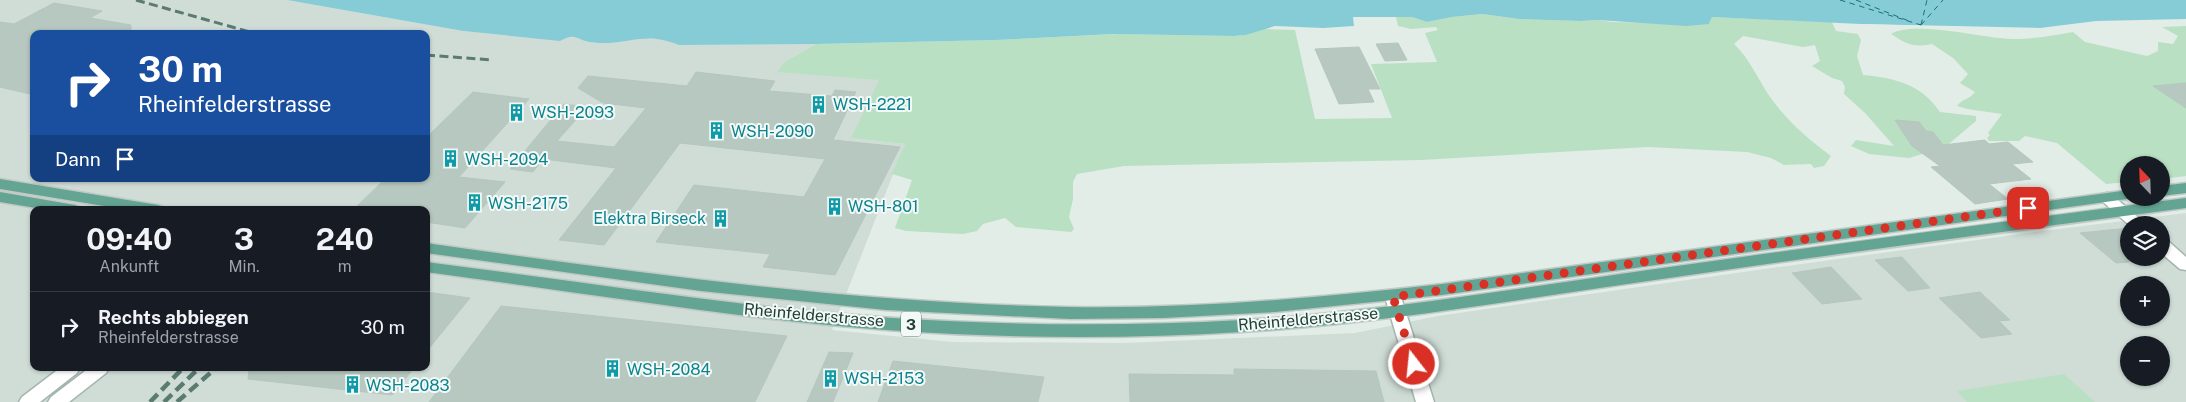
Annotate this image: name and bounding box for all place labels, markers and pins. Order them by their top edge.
building icon: WSH-2221 [809,94,829,114]
place label: WSH-2221 [833,95,912,114]
building icon: WSH-2093 [507,102,527,122]
place label: WSH-2093 [531,103,614,122]
building icon: WSH-2090 [707,121,727,141]
place label: WSH-2090 [731,122,814,141]
building icon: WSH-2094 [441,149,461,169]
place label: WSH-2094 [465,150,548,169]
pin [2007,187,2049,229]
building icon: WSH-2175 [464,193,484,213]
place label: WSH-2175 [488,194,568,213]
building icon: WSH-801 [824,196,844,216]
place label: WSH-801 [848,197,919,216]
building icon: Elektra Birseck [710,208,730,228]
place label: Elektra Birseck [593,209,706,228]
building icon: WSH-2084 [603,359,623,379]
place label: WSH-2084 [627,360,711,379]
building icon: WSH-2153 [820,368,840,388]
place label: WSH-2153 [844,369,924,388]
building icon: WSH-2083 [342,375,362,395]
place label: WSH-2083 [366,376,450,395]

